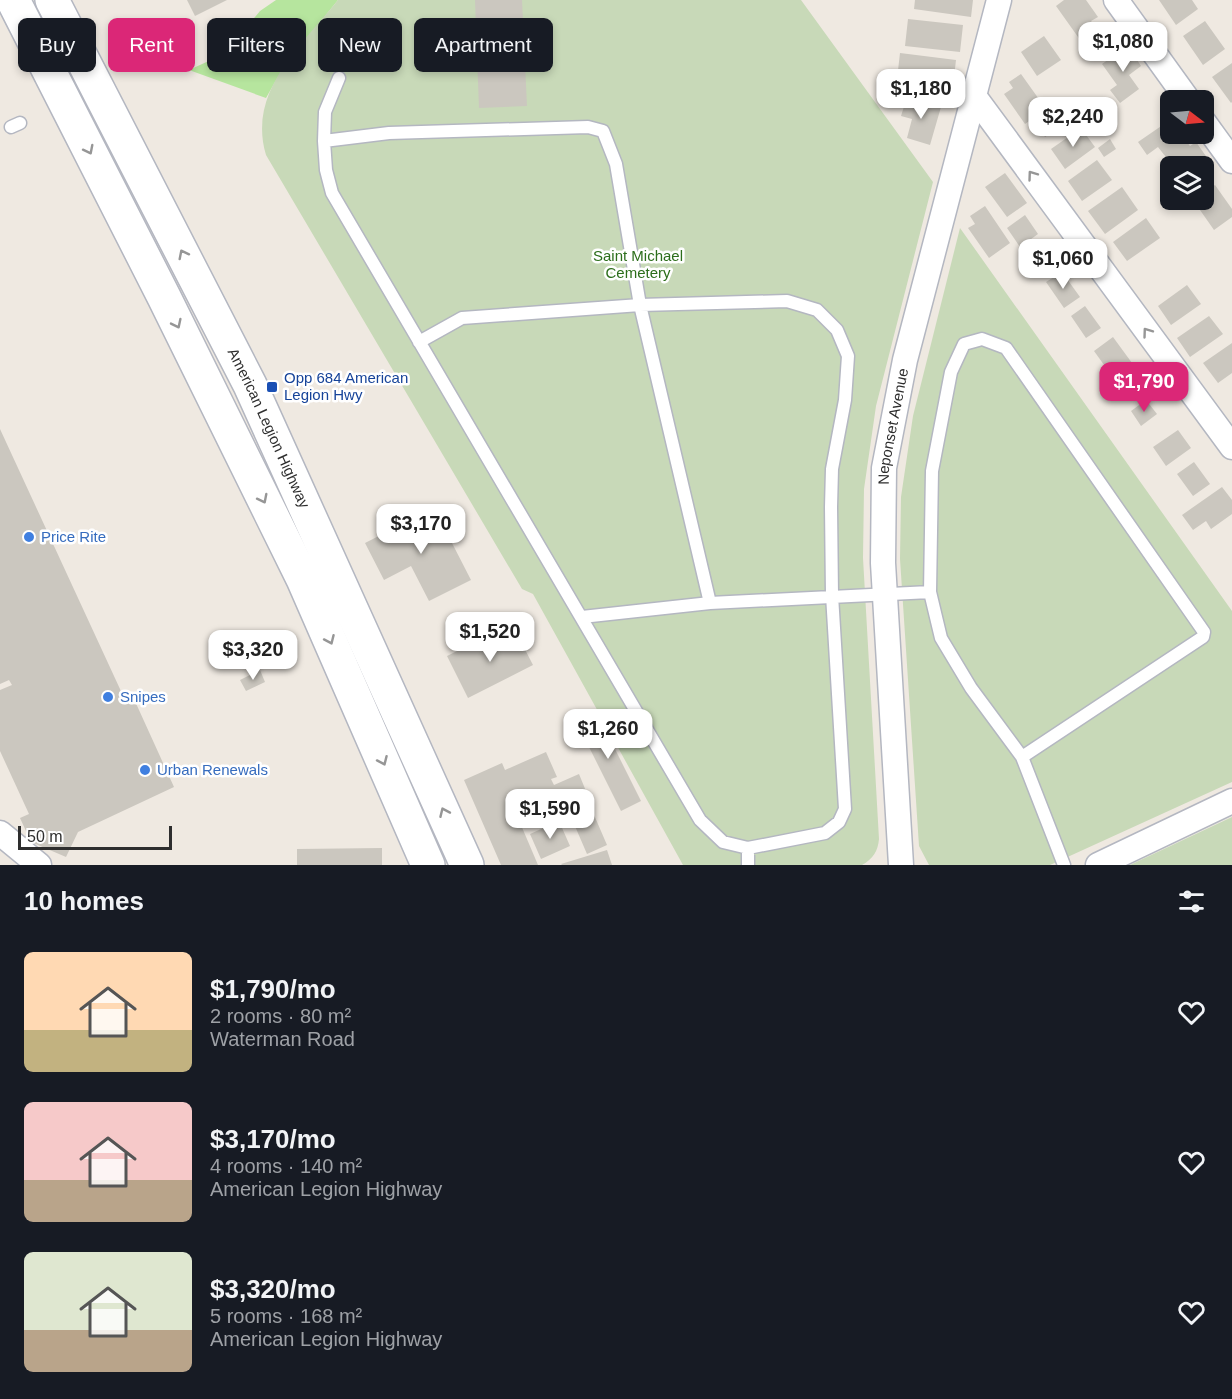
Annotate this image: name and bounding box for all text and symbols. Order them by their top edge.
chip: Buy [18,18,96,72]
chip: Rent [108,18,195,72]
chip: Filters [207,18,306,72]
chip: New [318,18,402,72]
chip: Apartment [414,18,553,72]
pin: $1,080 [1074,22,1172,73]
text: $1,080 [1092,30,1154,52]
pin: $1,180 [872,69,970,120]
text: $1,180 [890,77,952,99]
north arrow [1160,90,1214,144]
map controls [1160,90,1214,210]
pin: $2,240 [1024,97,1122,148]
text: $2,240 [1042,105,1104,127]
one-way arrow [82,144,94,155]
button: layers [1160,156,1214,210]
one-way arrow [1028,171,1039,182]
pin: $1,060 [1014,239,1112,290]
park label: Saint Michael Cemetery [593,247,683,281]
text: $1,060 [1032,247,1094,269]
one-way arrow [179,250,190,261]
one-way arrow [170,318,182,329]
one-way arrow [1144,328,1155,339]
street label: American Legion Highway [225,345,314,511]
pin: $1,790 [1095,362,1193,413]
street label: Neponset Avenue [875,367,911,485]
place label: Opp 684 American Legion Hwy [284,369,408,403]
text: $1,790 [1113,370,1175,392]
marker: Opp 684 American Legion Hwy [265,380,279,394]
one-way arrow [256,493,267,504]
pin: $3,170 [372,504,470,555]
text: $3,170 [390,512,452,534]
place label: Price Rite [41,528,106,545]
marker: Price Rite [22,530,36,544]
pin: $1,520 [441,612,539,663]
text: $1,520 [459,620,521,642]
pin: $3,320 [204,630,302,681]
one-way arrow [323,634,335,645]
text: $3,320 [222,638,284,660]
place label: Snipes [120,688,166,705]
marker: Snipes [101,690,115,704]
pin: $1,260 [559,709,657,760]
text: $1,260 [577,717,639,739]
one-way arrow [376,754,388,765]
place label: Urban Renewals [157,761,268,778]
marker: Urban Renewals [138,763,152,777]
pin: $1,590 [501,789,599,840]
text: $1,590 [519,797,581,819]
one-way arrow [439,807,451,818]
scale bar [18,823,172,850]
text: 50 m [27,828,63,845]
icon: filters [1175,885,1208,918]
text: 10 homes [24,886,144,916]
text: $1,790/mo [210,974,336,1004]
icon: home [72,976,144,1048]
icon: heart [1175,996,1208,1029]
text: 2 rooms · 80 m² [210,1005,351,1027]
text: Waterman Road [210,1028,355,1050]
text: $3,170/mo [210,1124,336,1154]
icon: home [72,1126,144,1198]
icon: heart [1175,1146,1208,1179]
text: 4 rooms · 140 m² [210,1155,362,1177]
text: American Legion Highway [210,1178,442,1200]
text: $3,320/mo [210,1274,336,1304]
icon: home [72,1276,144,1348]
icon: heart [1175,1296,1208,1329]
text: 5 rooms · 168 m² [210,1305,362,1327]
text: American Legion Highway [210,1328,442,1350]

